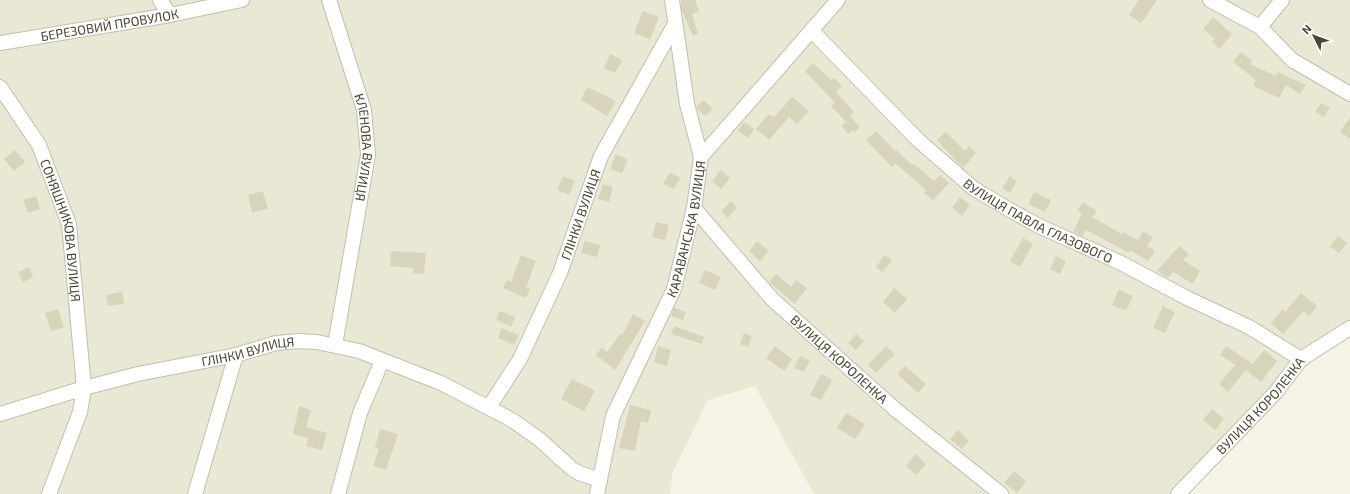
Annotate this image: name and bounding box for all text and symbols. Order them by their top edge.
street label: БЕРЕЗОВИЙ ПРОВУЛОК [39,5,180,44]
north arrow [1294,16,1334,56]
text: N [1299,22,1314,36]
street label: КЛЕНОВА ВУЛИЦЯ [351,91,376,203]
street label: СОНЯШНИКОВА ВУЛИЦЯ [37,157,84,303]
street label: КАРАВАНСЬКА ВУЛИЦЯ [663,159,708,300]
street label: ГЛІНКИ ВУЛИЦЯ [557,167,604,262]
street label: ВУЛИЦЯ ПАВЛА ГЛАЗОВОГО [960,175,1115,266]
street label: ВУЛИЦЯ КОРОЛЕНКА [787,311,891,407]
street label: ГЛІНКИ ВУЛИЦЯ [200,333,295,370]
street label: ВУЛИЦЯ КОРОЛЕНКА [1213,354,1308,457]

